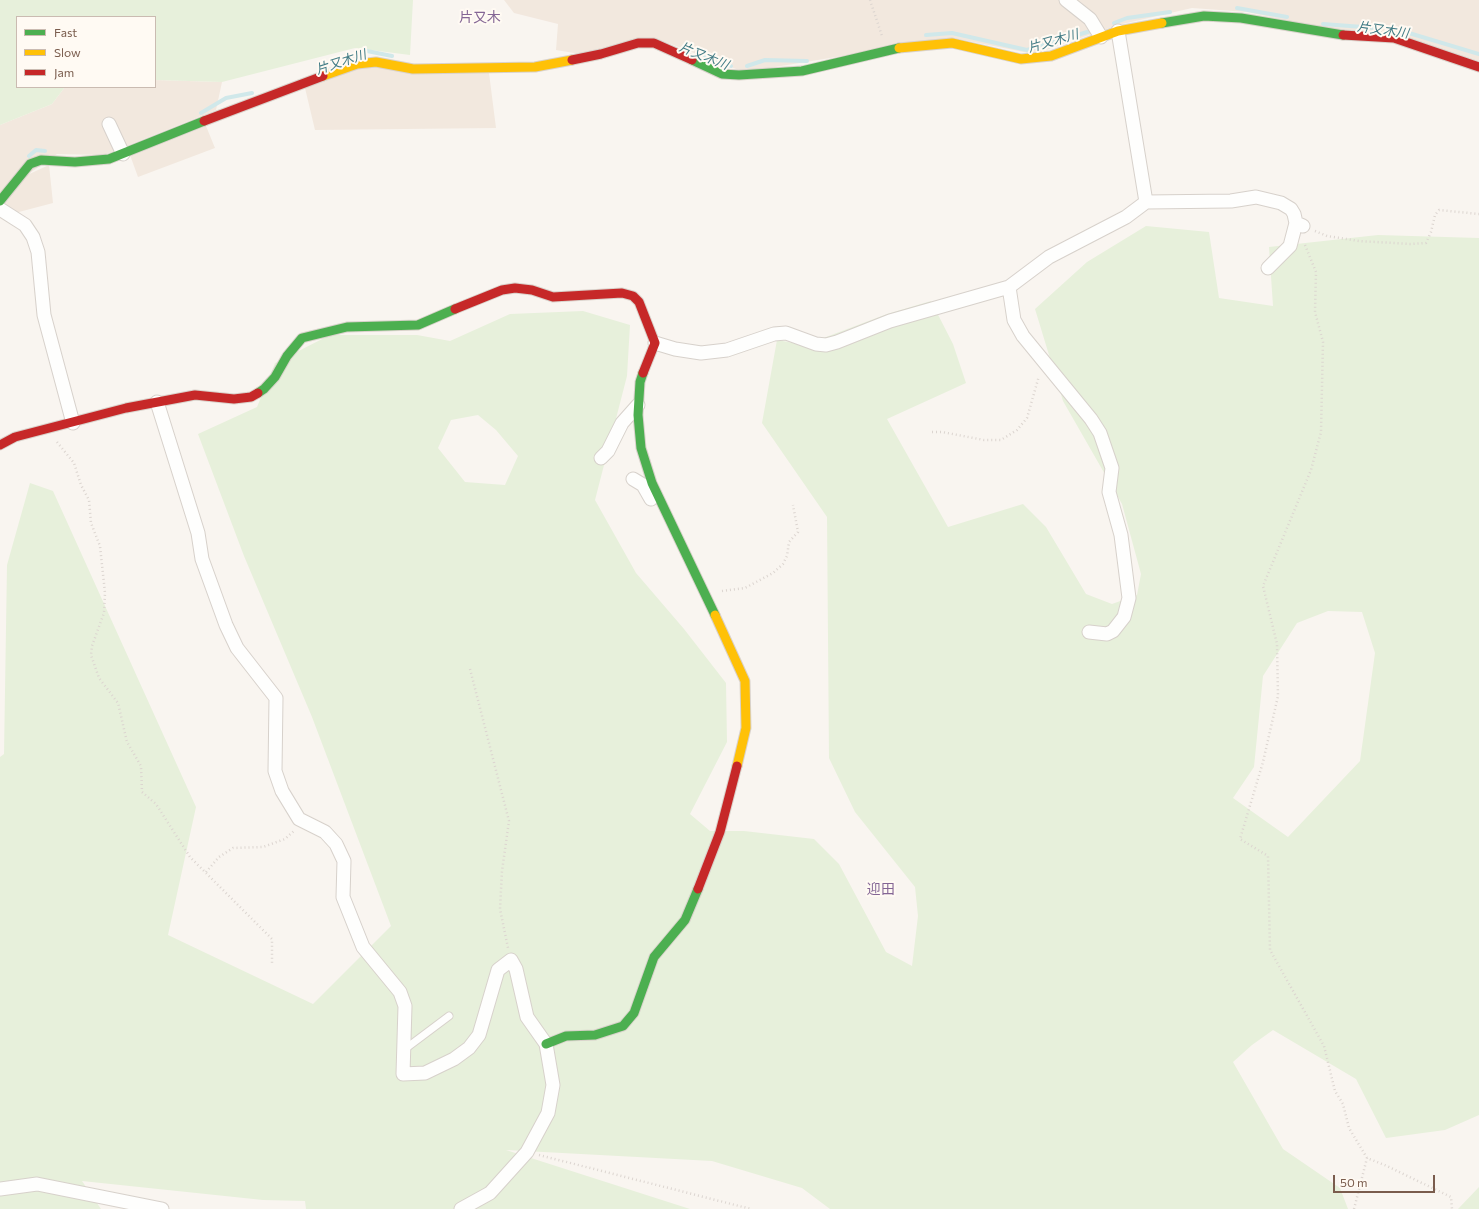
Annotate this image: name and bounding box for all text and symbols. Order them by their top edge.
district label: 片又木 [459,9,501,25]
legend [16,16,156,88]
water label: 片又木川 [1356,19,1410,41]
text: Fast [54,25,77,39]
water label: 片又木川 [1026,26,1080,56]
water label: 片又木川 [677,39,731,73]
text: Slow [54,45,81,59]
water label: 片又木川 [314,47,368,77]
text: Jam [54,65,74,79]
district label: 迎田 [867,881,895,897]
scale bar [1335,1167,1437,1193]
text: 50 m [1340,1175,1368,1189]

